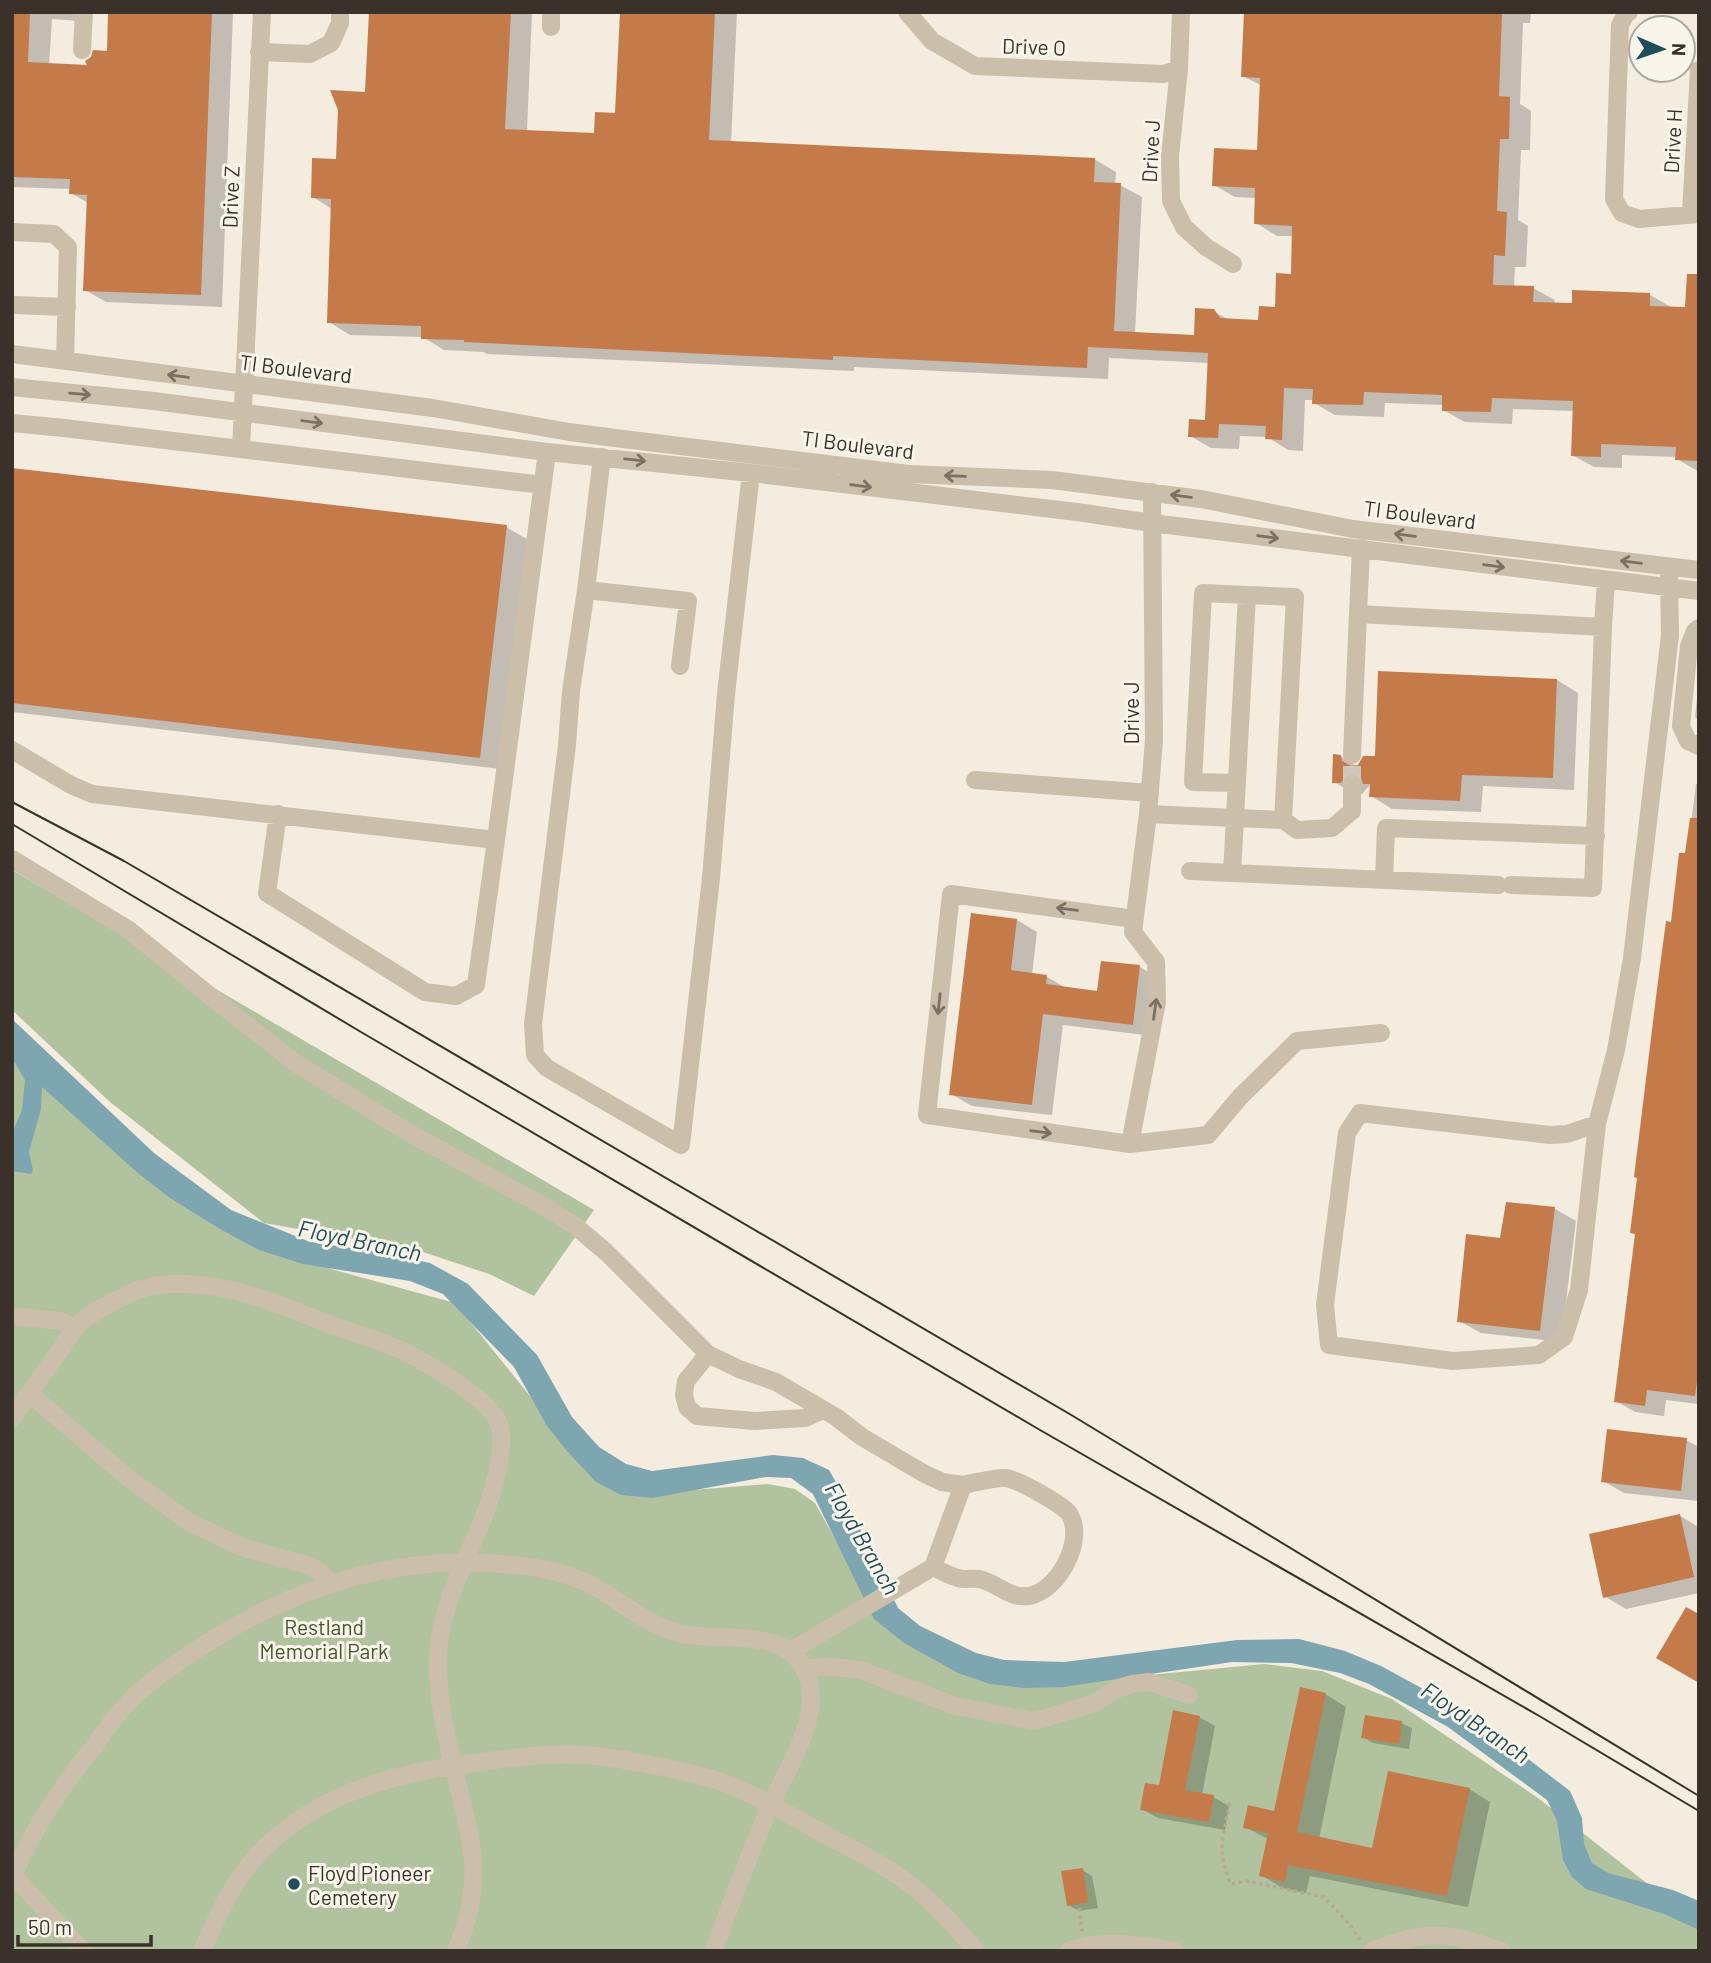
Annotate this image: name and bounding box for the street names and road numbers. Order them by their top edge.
street label: Drive O [1002,32,1066,60]
street label: Drive H [1658,108,1686,174]
street label: Drive J [1136,119,1164,183]
street label: Drive Z [216,165,244,229]
street label: TI Boulevard [239,349,353,387]
street label: TI Boulevard [801,425,915,463]
street label: TI Boulevard [1363,495,1477,533]
street label: Drive J [1118,681,1143,745]

